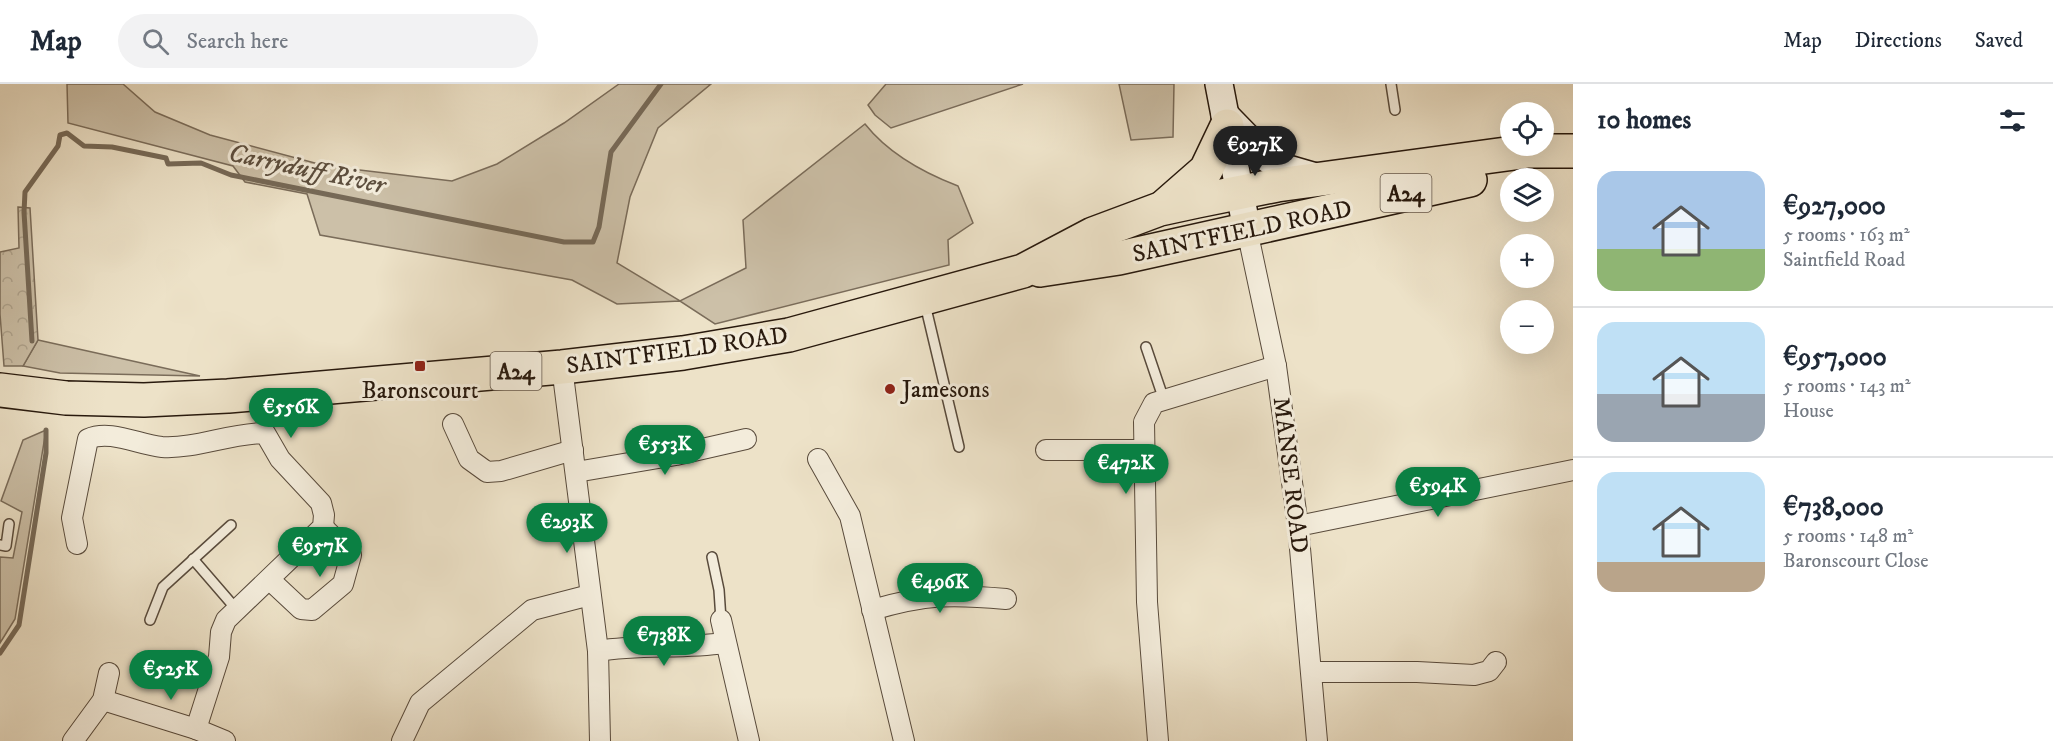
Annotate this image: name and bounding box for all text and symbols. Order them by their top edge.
search box [118,14,538,68]
text: Map [30,24,82,59]
icon: search [139,25,172,58]
text: Search here [187,28,288,55]
text: Map [1783,28,1822,54]
text: Directions [1855,28,1942,54]
text: Saved [1975,28,2023,54]
map controls [1500,102,1554,354]
button: locate [1500,102,1554,156]
text: 10 homes [1597,104,1691,137]
icon: filters [1996,104,2029,137]
pin: €927K [1213,126,1297,177]
text: €927K [1227,133,1283,158]
water label: Carryduff River [225,137,390,203]
button: layers [1500,168,1554,222]
road number: A24 [1380,174,1432,212]
text: €927,000 [1783,190,1886,223]
street label: SAINTFIELD ROAD [1130,194,1355,270]
icon: home [1645,195,1717,267]
text: 5 rooms · 163 m² [1783,223,1910,248]
button: + [1500,234,1554,288]
text: Saintfield Road [1783,248,1905,273]
button: − [1500,300,1554,354]
street label: SAINTFIELD ROAD [564,321,790,381]
text: €957,000 [1783,341,1887,374]
icon: home [1645,346,1717,418]
road number: A24 [490,352,542,390]
marker: Baronscourt [413,359,427,373]
text: 5 rooms · 143 m² [1783,374,1911,399]
place label: Jamesons [900,375,989,405]
place label: Baronscourt [362,376,479,406]
marker: Jamesons [883,382,897,396]
pin: €556K [249,388,333,439]
text: €556K [263,395,319,420]
street label: MANSE ROAD [1266,395,1314,555]
text: House [1783,399,1834,424]
pin: €553K [623,425,707,476]
text: €553K [638,432,692,457]
pin: €472K [1084,444,1168,495]
text: €472K [1098,451,1155,476]
pin: €594K [1396,467,1480,518]
text: €594K [1409,474,1467,499]
text: €738,000 [1783,491,1884,524]
icon: home [1645,496,1717,568]
pin: €293K [525,503,609,554]
text: €293K [540,510,594,535]
text: 5 rooms · 148 m² [1783,524,1913,549]
pin: €957K [278,527,362,578]
text: €957K [292,534,348,559]
text: Baronscourt Close [1783,549,1929,574]
pin: €496K [898,563,982,614]
text: €496K [911,570,969,595]
pin: €738K [622,616,706,667]
text: €738K [637,623,691,648]
pin: €525K [129,650,213,701]
text: €525K [143,657,199,682]

